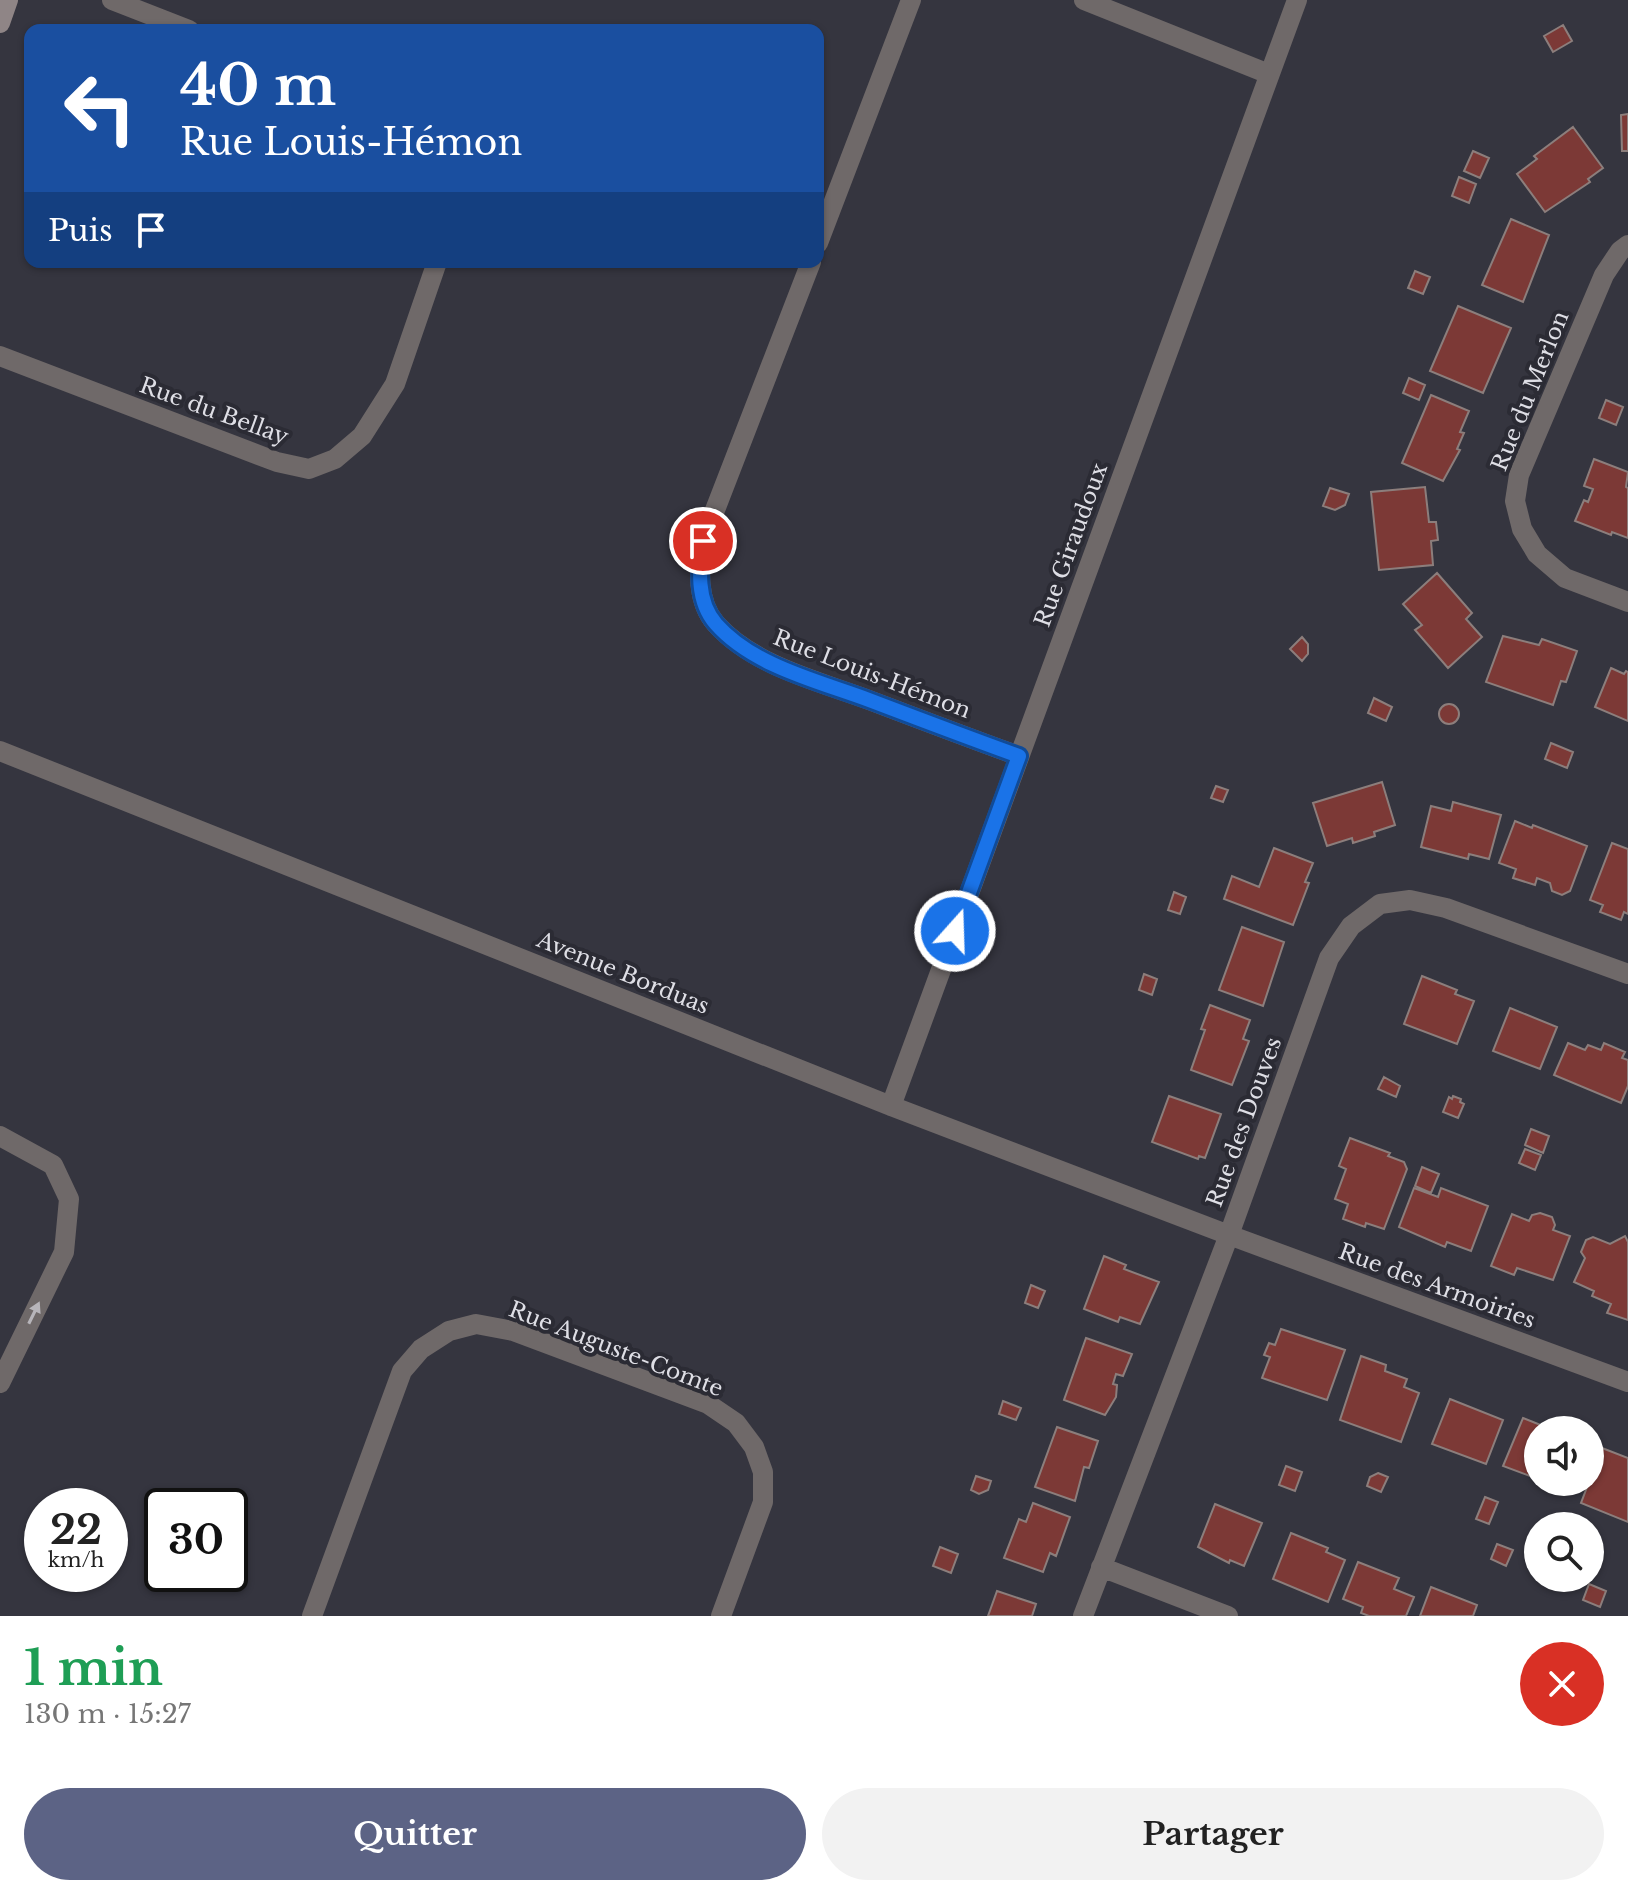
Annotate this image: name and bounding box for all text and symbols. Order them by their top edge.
text: 40 m [180,51,336,120]
icon: left [48,56,152,160]
text: Rue Louis-Hémon [180,120,522,165]
icon: arrive [129,208,173,252]
text: Puis [48,212,113,249]
street label: Rue du Merlon [1486,307,1574,475]
street label: Rue du Bellay [136,372,292,450]
street label: Rue Giraudoux [1029,459,1113,631]
pin [669,507,737,575]
icon: arrive [681,519,725,563]
street label: Rue Louis-Hémon [770,624,974,724]
position arrow [913,889,997,973]
street label: Avenue Borduas [532,926,713,1020]
street label: Rue des Douves [1201,1033,1287,1211]
street label: Rue des Armoiries [1335,1238,1539,1334]
street label: Rue Auguste-Comte [505,1296,727,1402]
one-way arrow [27,1302,41,1325]
map controls [1524,1416,1604,1592]
button: sound [1524,1416,1604,1496]
speed limit sign: 30 [144,1488,248,1592]
text: 22 [50,1505,102,1555]
button: search [1524,1512,1604,1592]
text: km/h [48,1548,104,1572]
text: 1 min [24,1638,163,1698]
button: close [1520,1642,1604,1726]
text: 130 m · 15:27 [24,1698,191,1730]
button: Quitter [24,1788,806,1880]
button: Partager [822,1788,1604,1880]

